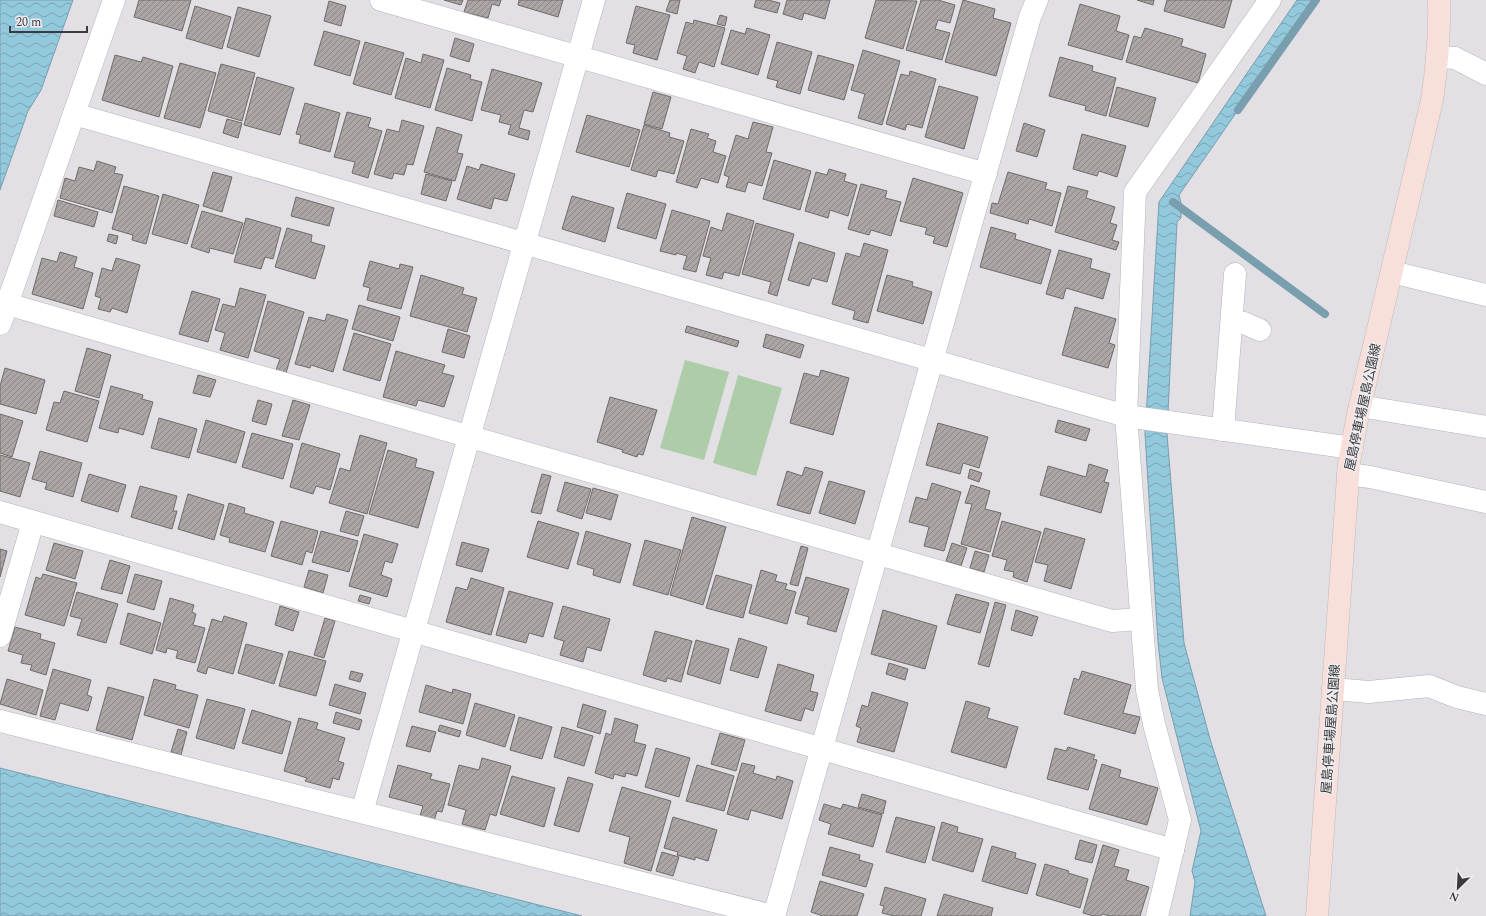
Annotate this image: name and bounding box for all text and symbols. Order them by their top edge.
scale bar [10,8,87,34]
text: 20 m [16,13,41,32]
street label: 屋島停車場屋島公園線 [1340,342,1386,473]
street label: 屋島停車場屋島公園線 [1316,664,1346,795]
north arrow [1438,868,1478,908]
text: N [1447,887,1462,906]

